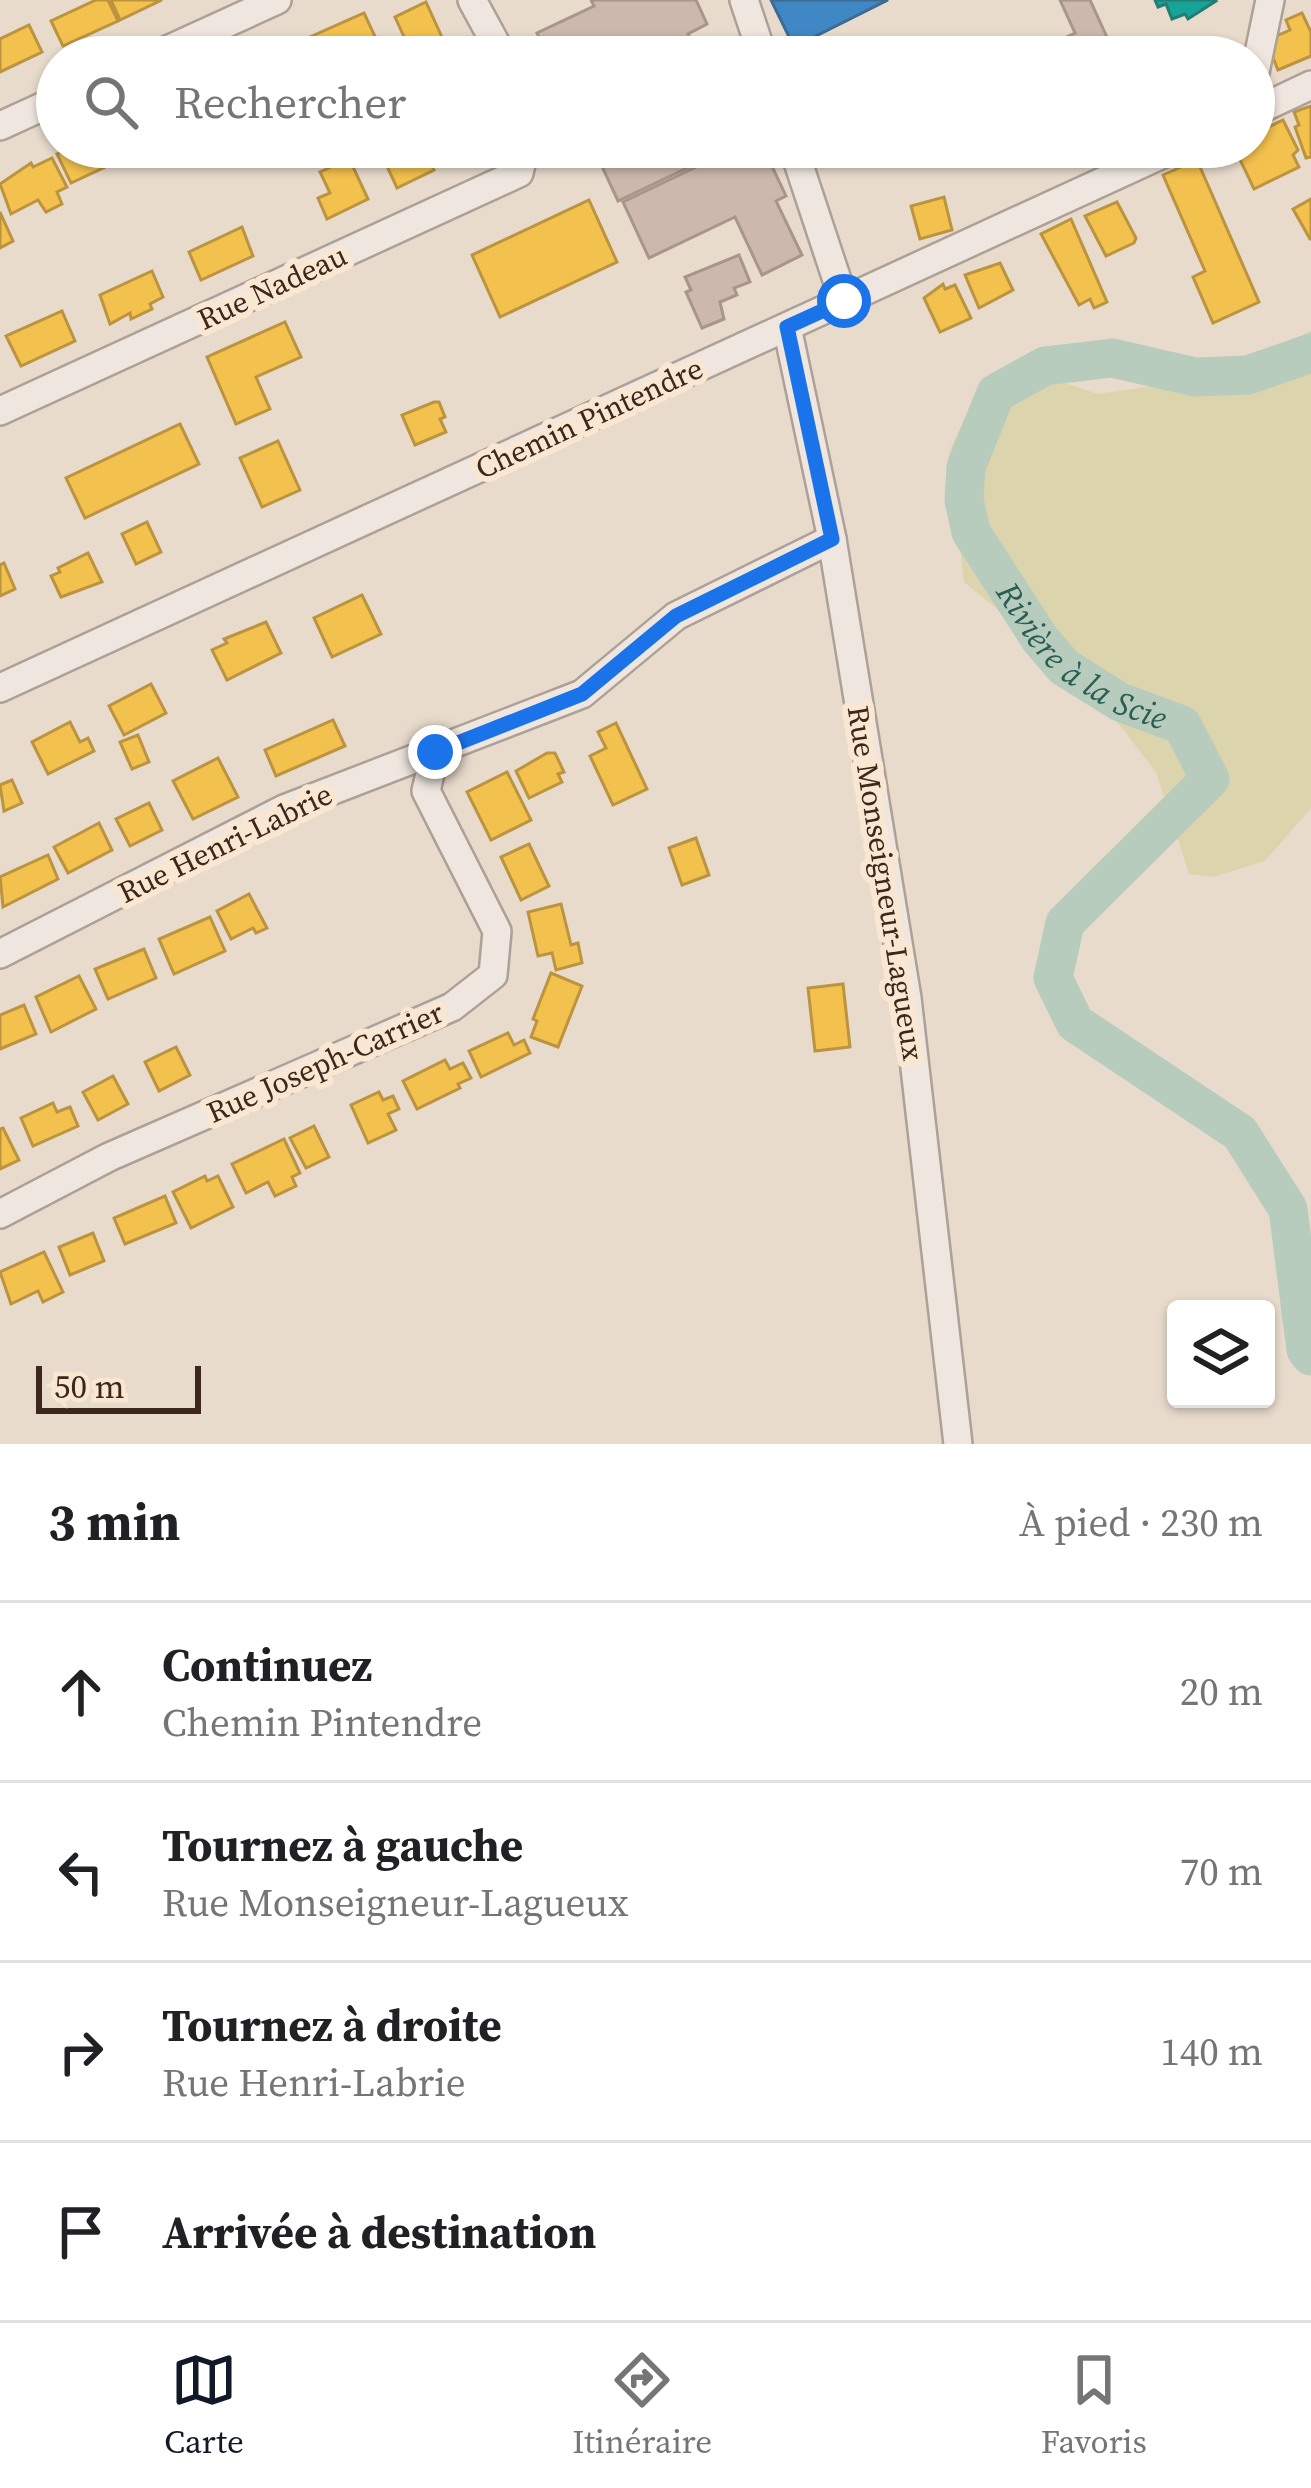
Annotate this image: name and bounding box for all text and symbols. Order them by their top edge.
search box [36,36,1275,168]
icon: search [78,69,144,135]
text: Rechercher [174,71,406,133]
street label: Rue Nadeau [191,235,353,339]
route start [817,274,871,328]
street label: Chemin Pintendre [469,347,709,489]
water label: Rivière à la Scie [986,572,1174,740]
street label: Rue Monseigneur-Lagueux [838,703,934,1064]
route end [408,725,462,779]
street label: Rue Henri-Labrie [111,773,339,913]
street label: Rue Joseph-Carrier [200,991,450,1133]
map controls [1167,1300,1275,1408]
button: layers [1167,1300,1275,1408]
scale bar [36,1360,201,1413]
text: 50 m [54,1364,124,1409]
text: 3 min [48,1487,180,1557]
text: À pied · 230 m [1019,1496,1263,1549]
text: Continuez [162,1634,372,1696]
icon: ahead [48,1659,114,1725]
text: 20 m [1180,1665,1263,1718]
text: Chemin Pintendre [162,1696,482,1749]
text: Tournez à gauche [162,1814,523,1876]
icon: left [48,1839,114,1905]
text: 70 m [1180,1845,1263,1898]
text: Rue Monseigneur-Lagueux [162,1876,629,1929]
text: Tournez à droite [162,1994,502,2056]
icon: right [48,2019,114,2085]
text: 140 m [1160,2025,1263,2078]
text: Rue Henri-Labrie [162,2056,466,2109]
icon: arrive [48,2199,114,2265]
text: Arrivée à destination [162,2201,596,2263]
tab: Carte [164,2347,244,2464]
tab: Itinéraire [572,2347,712,2464]
tab: Favoris [1041,2347,1147,2464]

